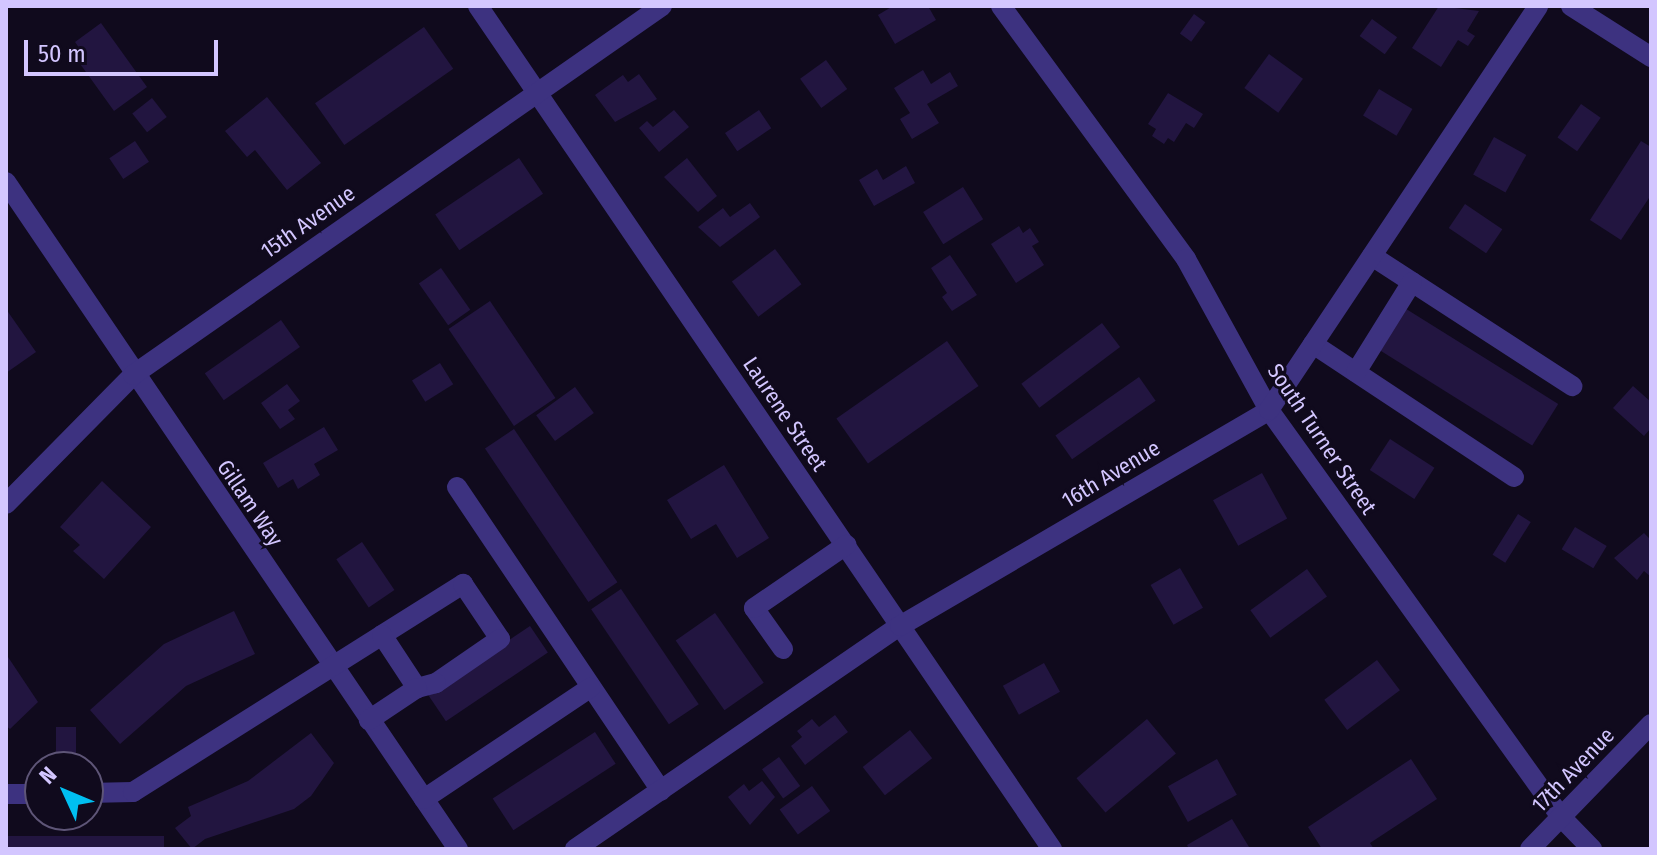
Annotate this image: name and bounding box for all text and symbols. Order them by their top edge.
scale bar [28,24,222,74]
text: 50 m [38,40,86,68]
street label: 15th Avenue [256,180,360,264]
street label: Laurene Street [737,352,833,476]
street label: South Turner Street [1262,359,1382,519]
street label: 16th Avenue [1057,434,1165,514]
street label: Gillam Way [211,455,289,551]
street label: 17th Avenue [1526,722,1620,818]
north arrow [24,751,104,831]
text: N [34,761,62,789]

